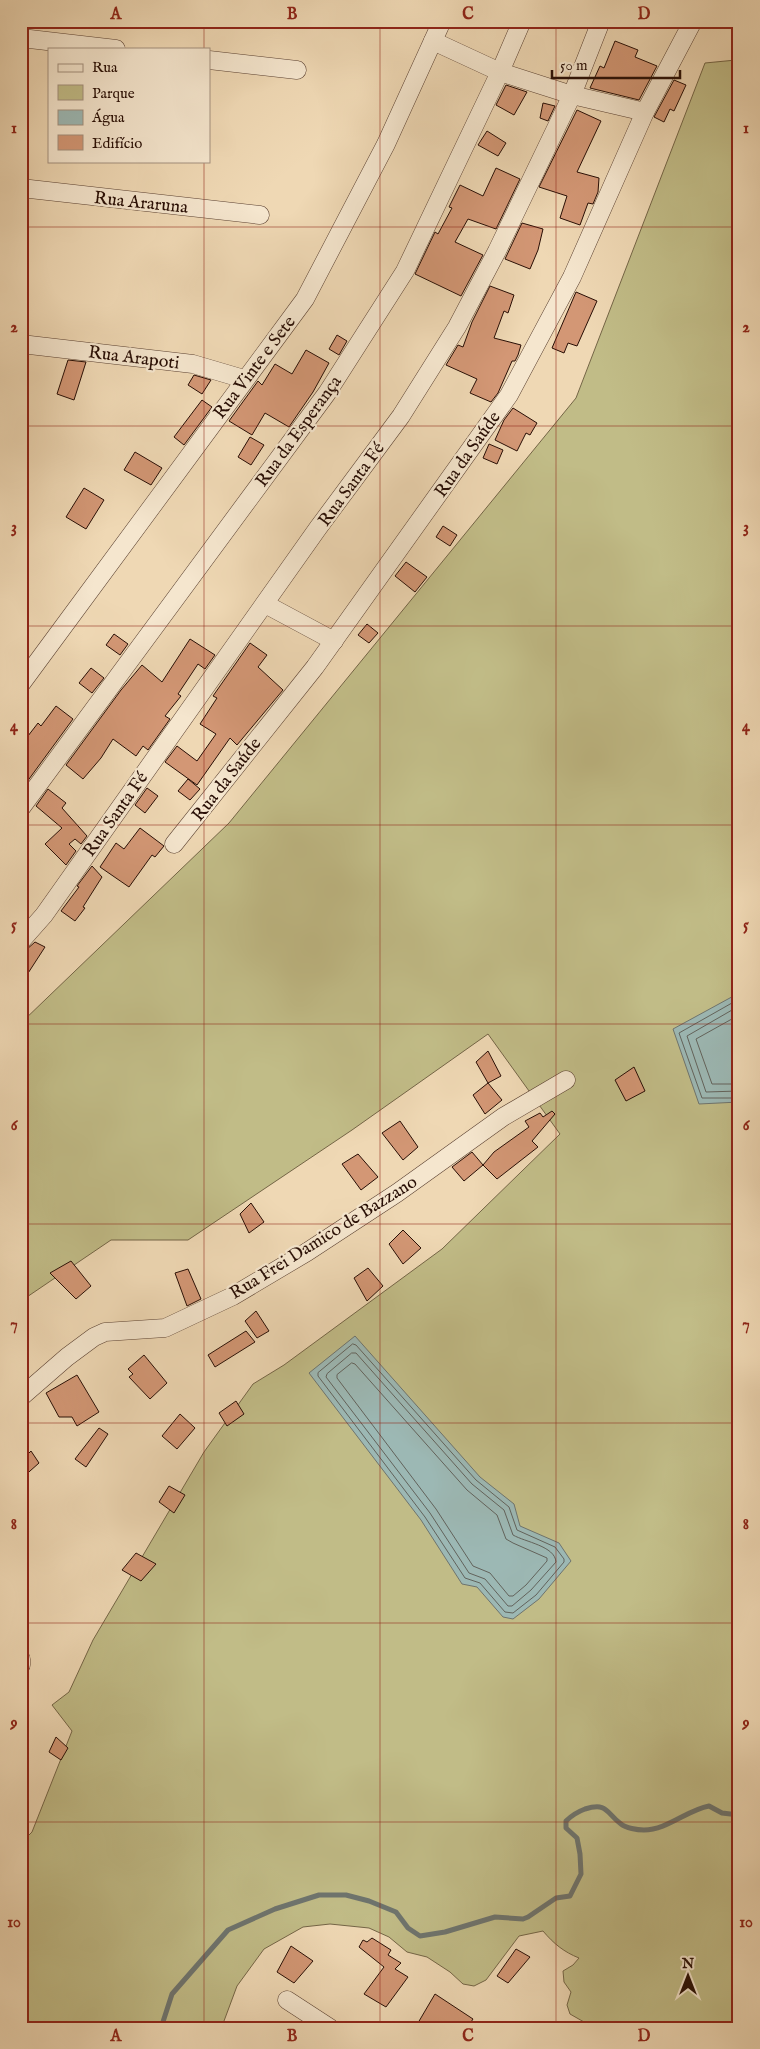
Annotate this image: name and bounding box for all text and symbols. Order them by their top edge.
text: A [110,5,123,25]
text: B [287,5,298,25]
text: C [462,5,474,25]
text: D [638,5,651,25]
legend [48,48,210,162]
scale bar [552,48,680,80]
text: 50 m [560,56,588,75]
text: Rua [92,58,118,77]
text: Parque [92,84,135,103]
text: Água [91,108,125,127]
text: 1 [11,119,17,139]
text: 1 [743,119,749,139]
text: Edifício [92,134,142,153]
street label: Rua Araruna [93,187,189,220]
street label: Rua Vinte e Sete [209,312,301,424]
text: 2 [10,318,18,338]
text: 2 [742,318,750,338]
street label: Rua Arapoti [87,341,181,376]
street label: Rua da Esperança [251,371,348,492]
street label: Rua da Saúde [430,407,506,502]
street label: Rua Santa Fé [314,438,391,532]
text: 3 [11,518,17,538]
text: 3 [743,518,749,538]
text: 4 [10,717,19,737]
text: 4 [742,717,751,737]
street label: Rua da Saúde [187,733,267,826]
street label: Rua Santa Fé [79,768,154,862]
text: 5 [11,916,17,936]
text: 5 [743,916,749,936]
text: 6 [11,1116,19,1136]
text: 6 [743,1116,751,1136]
street label: Rua Frei Damico de Bazzano [226,1171,422,1305]
text: 7 [10,1315,18,1335]
text: 7 [742,1315,750,1335]
text: 8 [11,1515,17,1535]
text: 8 [743,1515,749,1535]
text: 9 [10,1714,18,1734]
text: 9 [742,1714,750,1734]
text: 10 [7,1913,21,1933]
text: 10 [739,1913,753,1933]
north arrow [662,1952,712,2002]
text: N [681,1955,694,1973]
text: A [110,2027,123,2047]
text: B [287,2027,298,2047]
text: C [462,2027,474,2047]
text: D [638,2027,651,2047]

